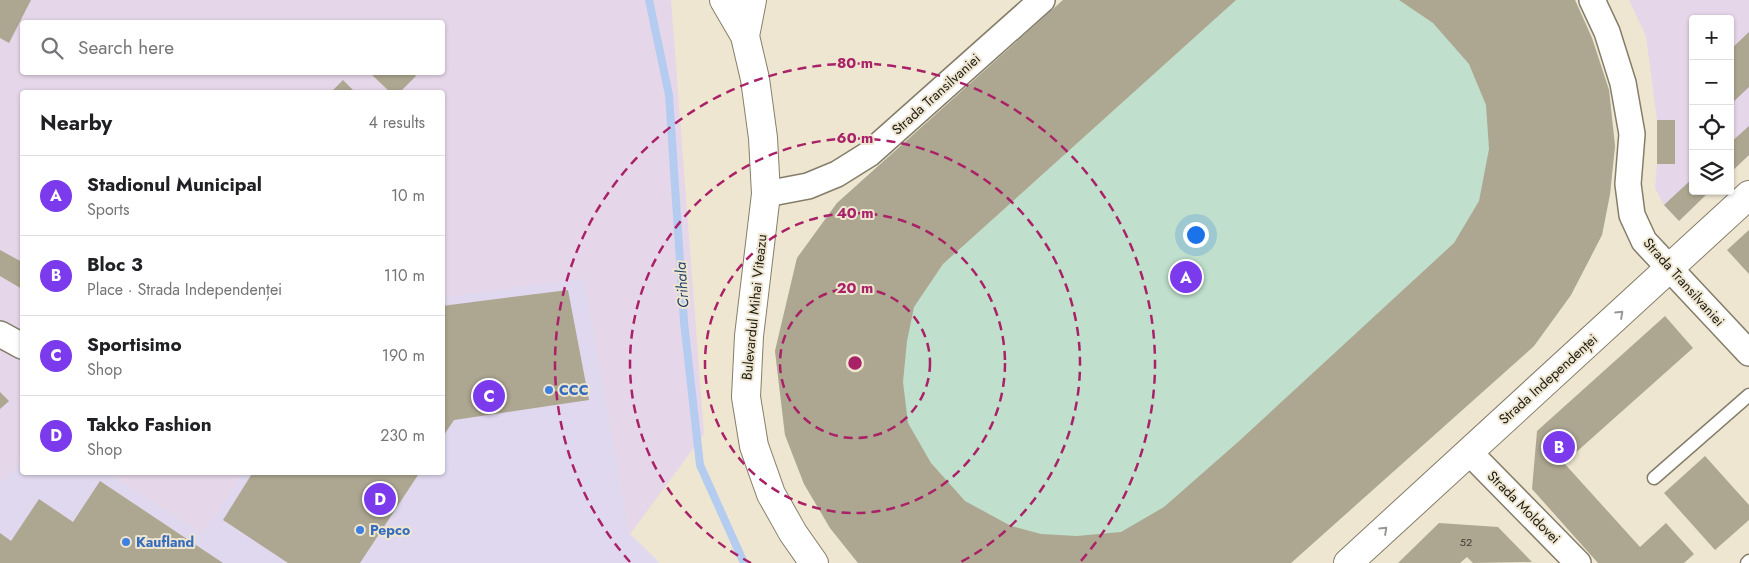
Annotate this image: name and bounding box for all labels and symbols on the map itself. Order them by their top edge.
street label: Strada Transilvaniei [887,49,985,139]
text: 80 m [837,52,873,74]
text: 60 m [837,127,873,149]
text: 40 m [836,202,874,224]
your location [1183,222,1209,248]
street label: Bulevardul Mihai Viteazu [736,233,772,381]
street label: Strada Transilvaniei [1639,233,1729,331]
pin: A [1170,258,1202,296]
water label: Crihala [669,260,695,309]
text: 20 m [837,277,873,299]
one-way arrow [1614,311,1623,320]
street label: Strada Independenței [1494,329,1602,430]
centre of rings [846,354,864,372]
pin: C [473,377,505,415]
place label: CCC [559,380,588,400]
marker: CCC [543,384,555,396]
pin: B [1543,428,1575,466]
street label: Strada Moldovei [1483,466,1565,548]
pin: D [364,480,396,518]
place label: Pepco [370,520,410,540]
marker: Pepco [354,524,366,536]
one-way arrow [1378,527,1387,536]
place label: Kaufland [136,532,194,552]
house number: 52 [1460,534,1472,550]
marker: Kaufland [120,536,132,548]

